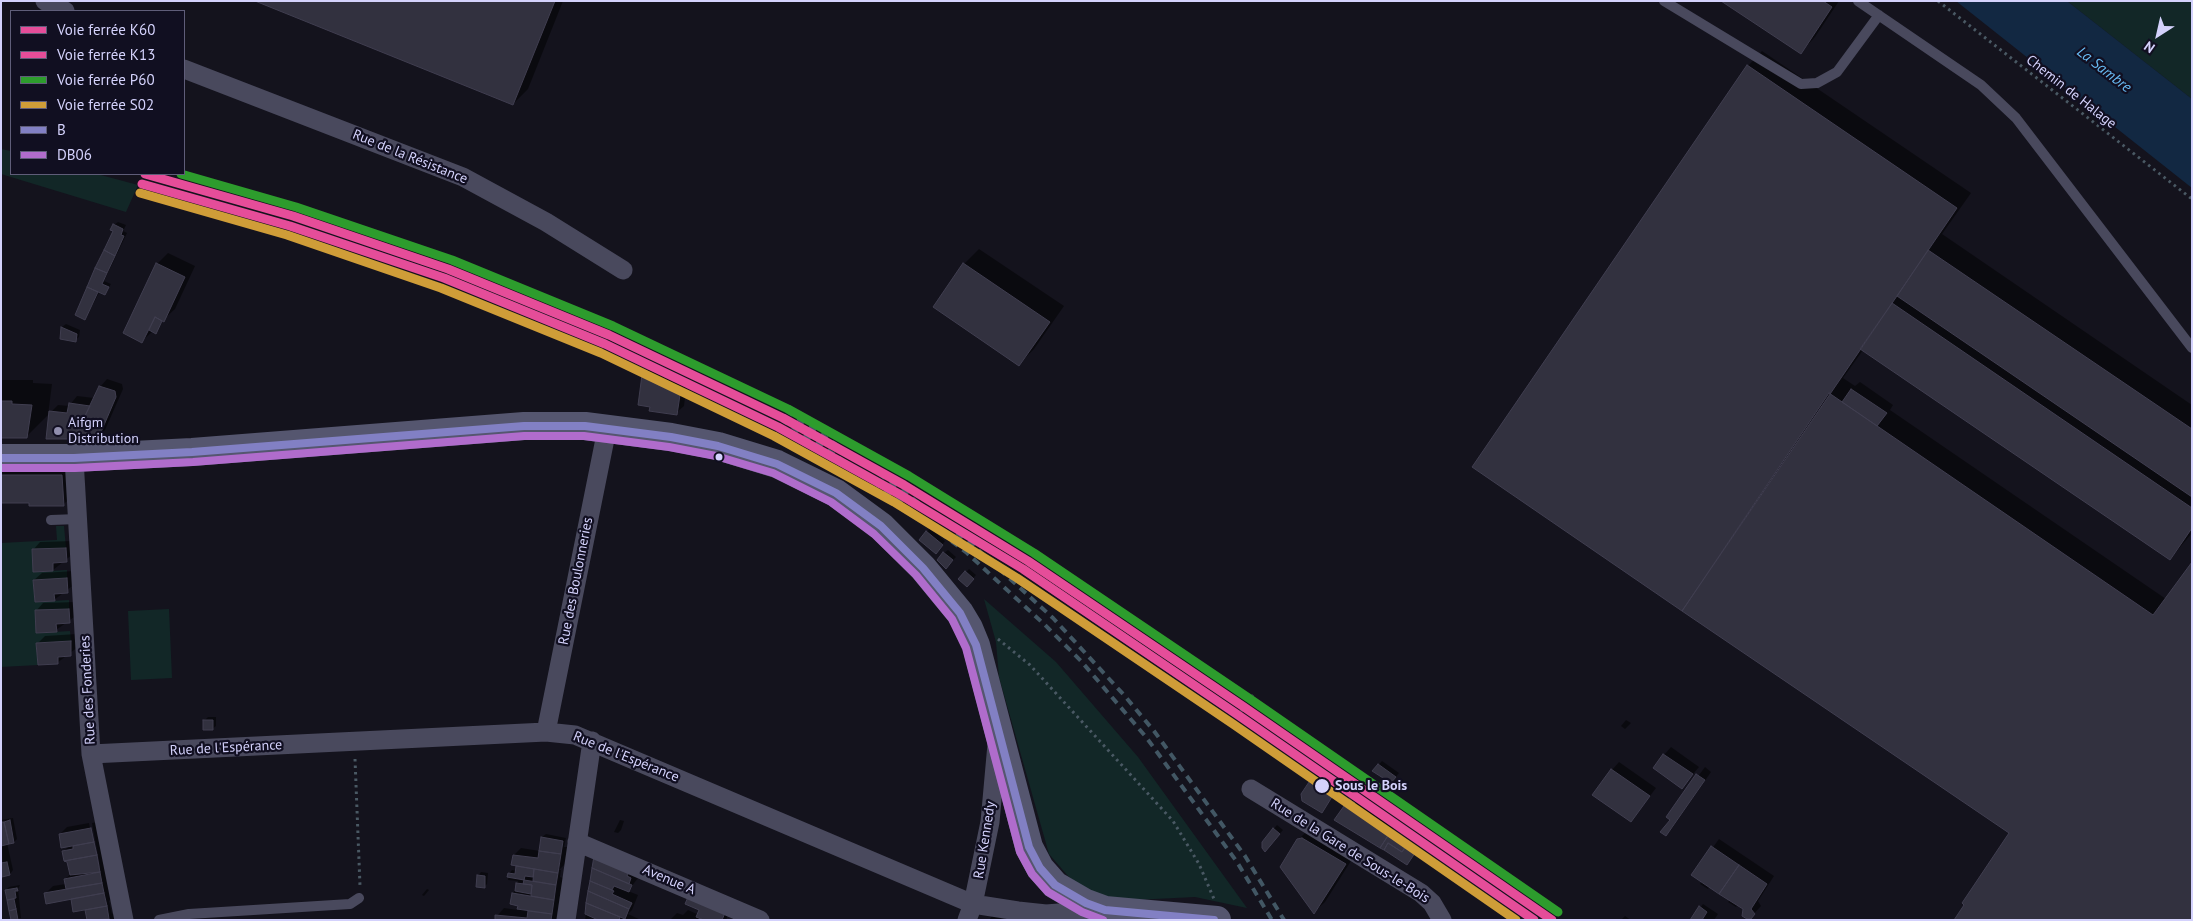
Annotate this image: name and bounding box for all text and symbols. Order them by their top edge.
legend [10,10,185,175]
north arrow [2133,10,2183,60]
text: Voie ferrée K60 [57,20,155,39]
text: N [2140,37,2158,57]
water label: La Sambre [2073,43,2135,97]
text: Voie ferrée K13 [57,45,155,64]
street label: Chemin de Halage [2023,52,2119,132]
text: Voie ferrée P60 [57,70,155,89]
text: Voie ferrée S02 [57,95,154,114]
text: B [57,120,66,139]
street label: Rue de la Résistance [350,126,470,188]
text: DB06 [57,145,92,164]
place label: Aifgm Distribution [68,415,139,448]
marker: Aifgm Distribution [52,425,64,437]
unlabelled marker [714,452,724,462]
street label: Rue des Boulonneries [555,516,597,646]
street label: Rue des Fonderies [77,635,99,745]
street label: Rue de l'Espérance [571,728,681,786]
street label: Rue de l'Espérance [169,737,283,759]
marker: Sous le Bois [1313,777,1331,795]
place label: Sous le Bois [1335,778,1407,794]
street label: Rue de la Gare de Sous-le-Bois [1267,795,1433,907]
street label: Rue Kennedy [971,800,999,880]
street label: Avenue A [640,861,698,899]

